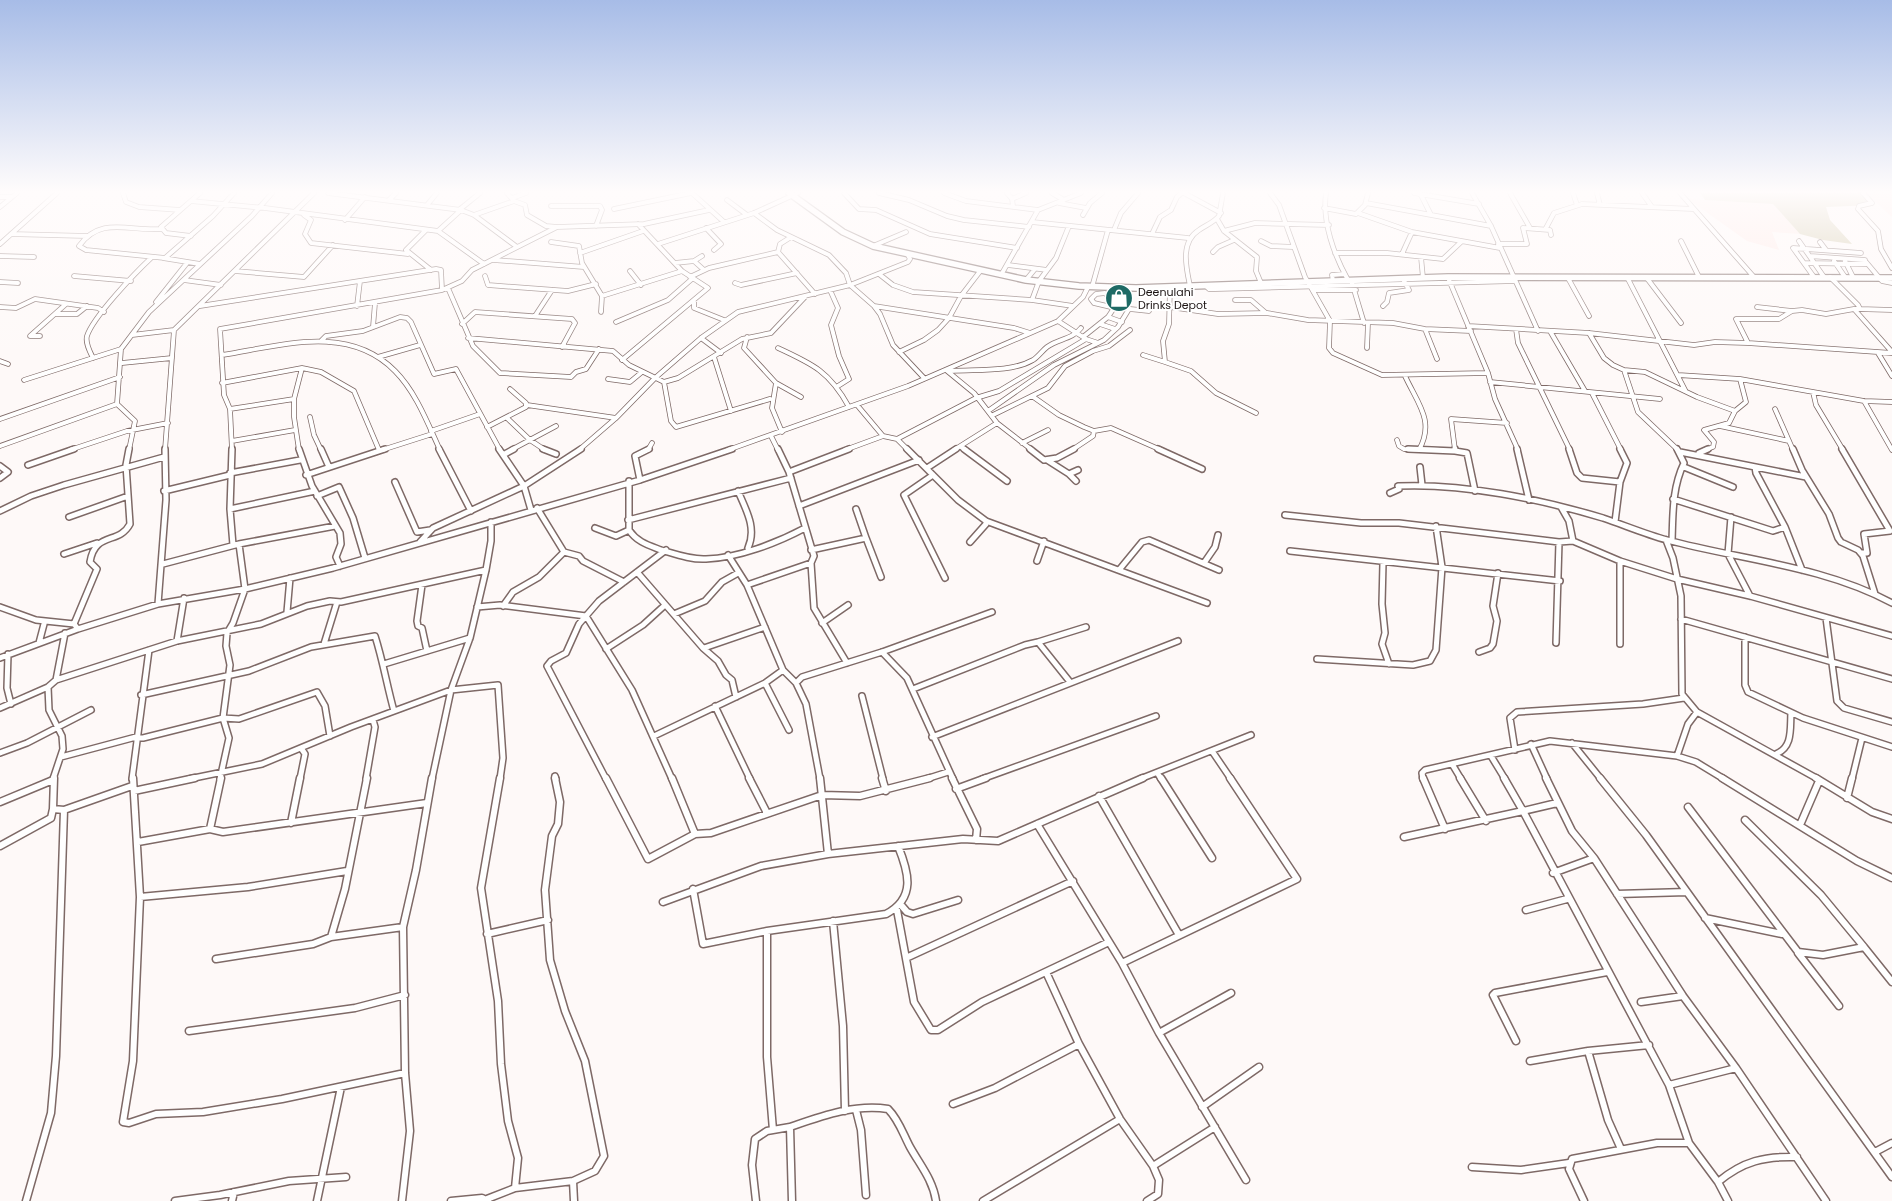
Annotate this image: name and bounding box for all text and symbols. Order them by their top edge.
shop icon: Deenulahi Drinks Depot [1104,283,1134,313]
place label: Deenulahi Drinks Depot [1138,284,1207,313]

